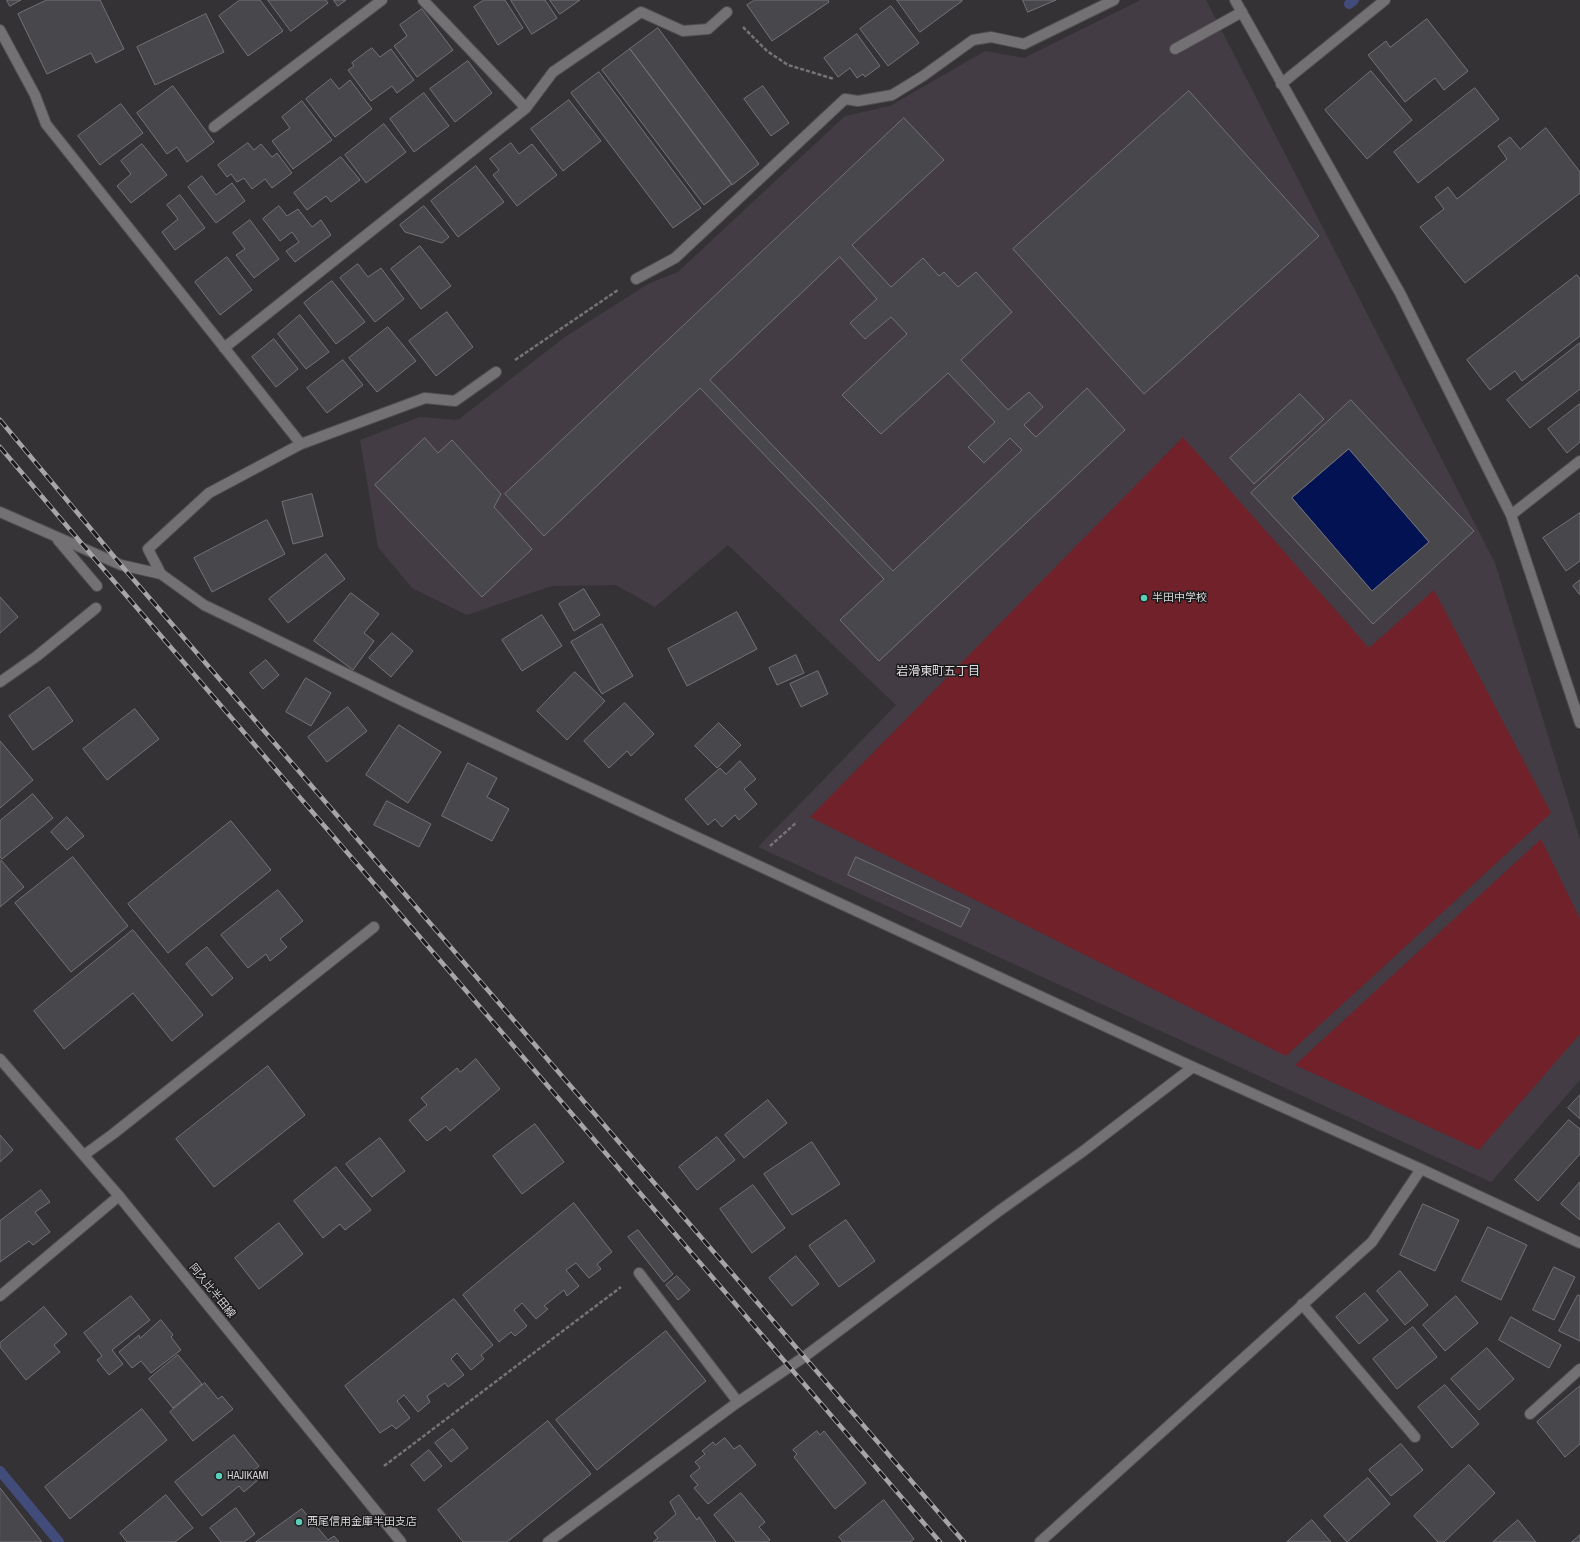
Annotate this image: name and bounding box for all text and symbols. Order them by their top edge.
place label: 半田中学校 [1152,591,1207,605]
marker: 半田中学校 [1139,593,1149,603]
district label: 岩滑東町五丁目 [896,665,980,679]
street label: 阿久比半田線 [186,1261,238,1321]
place label: HAJIKAMI [227,1469,269,1483]
marker: HAJIKAMI [214,1471,224,1481]
place label: 西尾信用金庫半田支店 [307,1515,417,1529]
marker: 西尾信用金庫半田支店 [294,1517,304,1527]

